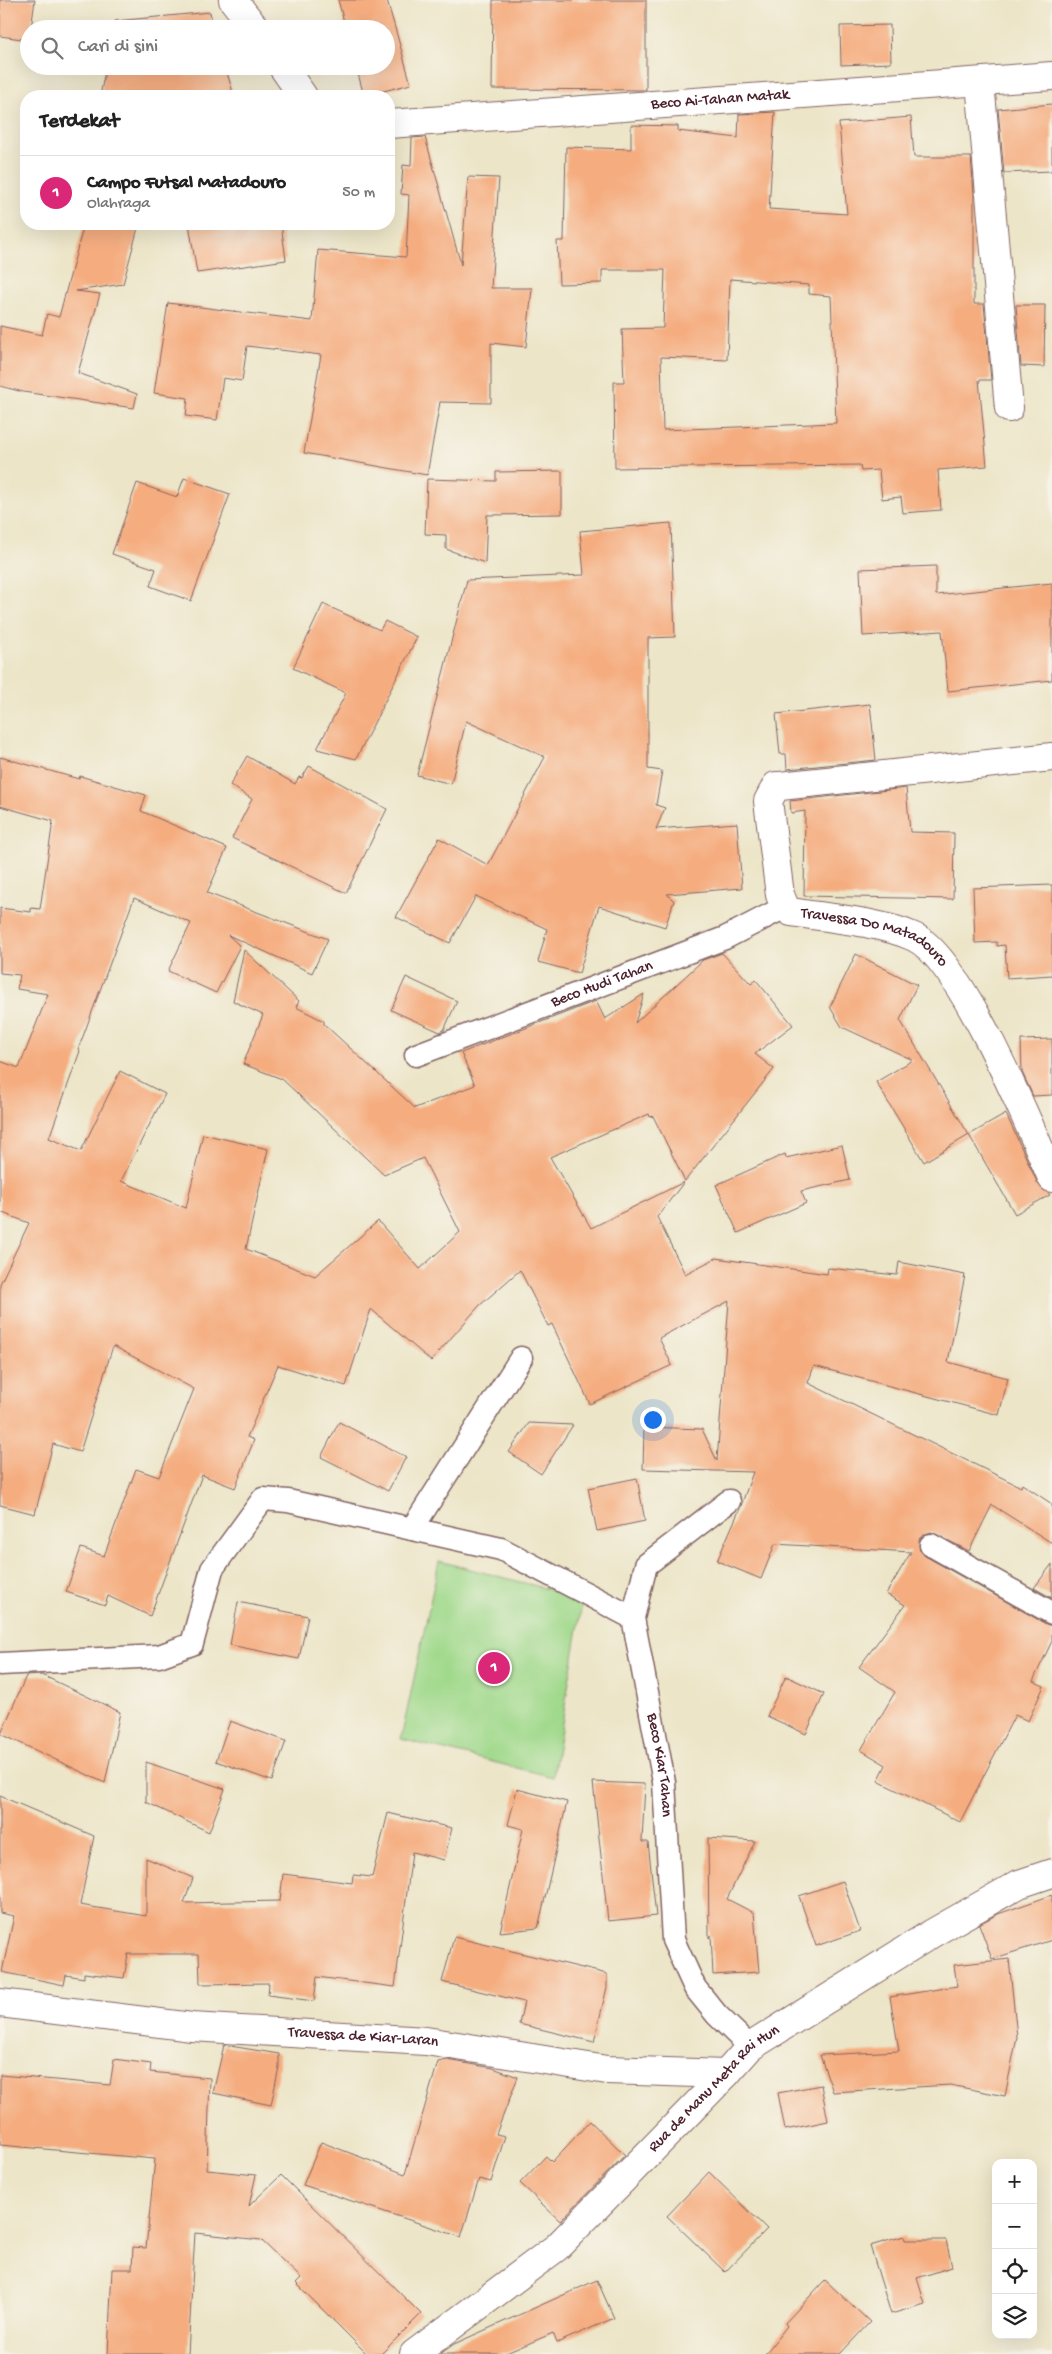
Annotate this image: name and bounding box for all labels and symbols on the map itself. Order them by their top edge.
street label: Beco Ai-Tahan Matak [649,85,792,115]
street label: Travessa Do Matadouro [799,904,952,971]
street label: Beco Hudi Tahan [548,956,656,1013]
your location [640,1407,666,1433]
pin: 1 [478,1649,510,1687]
street label: Beco Kiar Tahan [642,1711,676,1818]
street label: Rua de Manu Meta Rai Hun [645,2021,784,2157]
street label: Travessa de Kiar-Laran [286,2023,440,2052]

